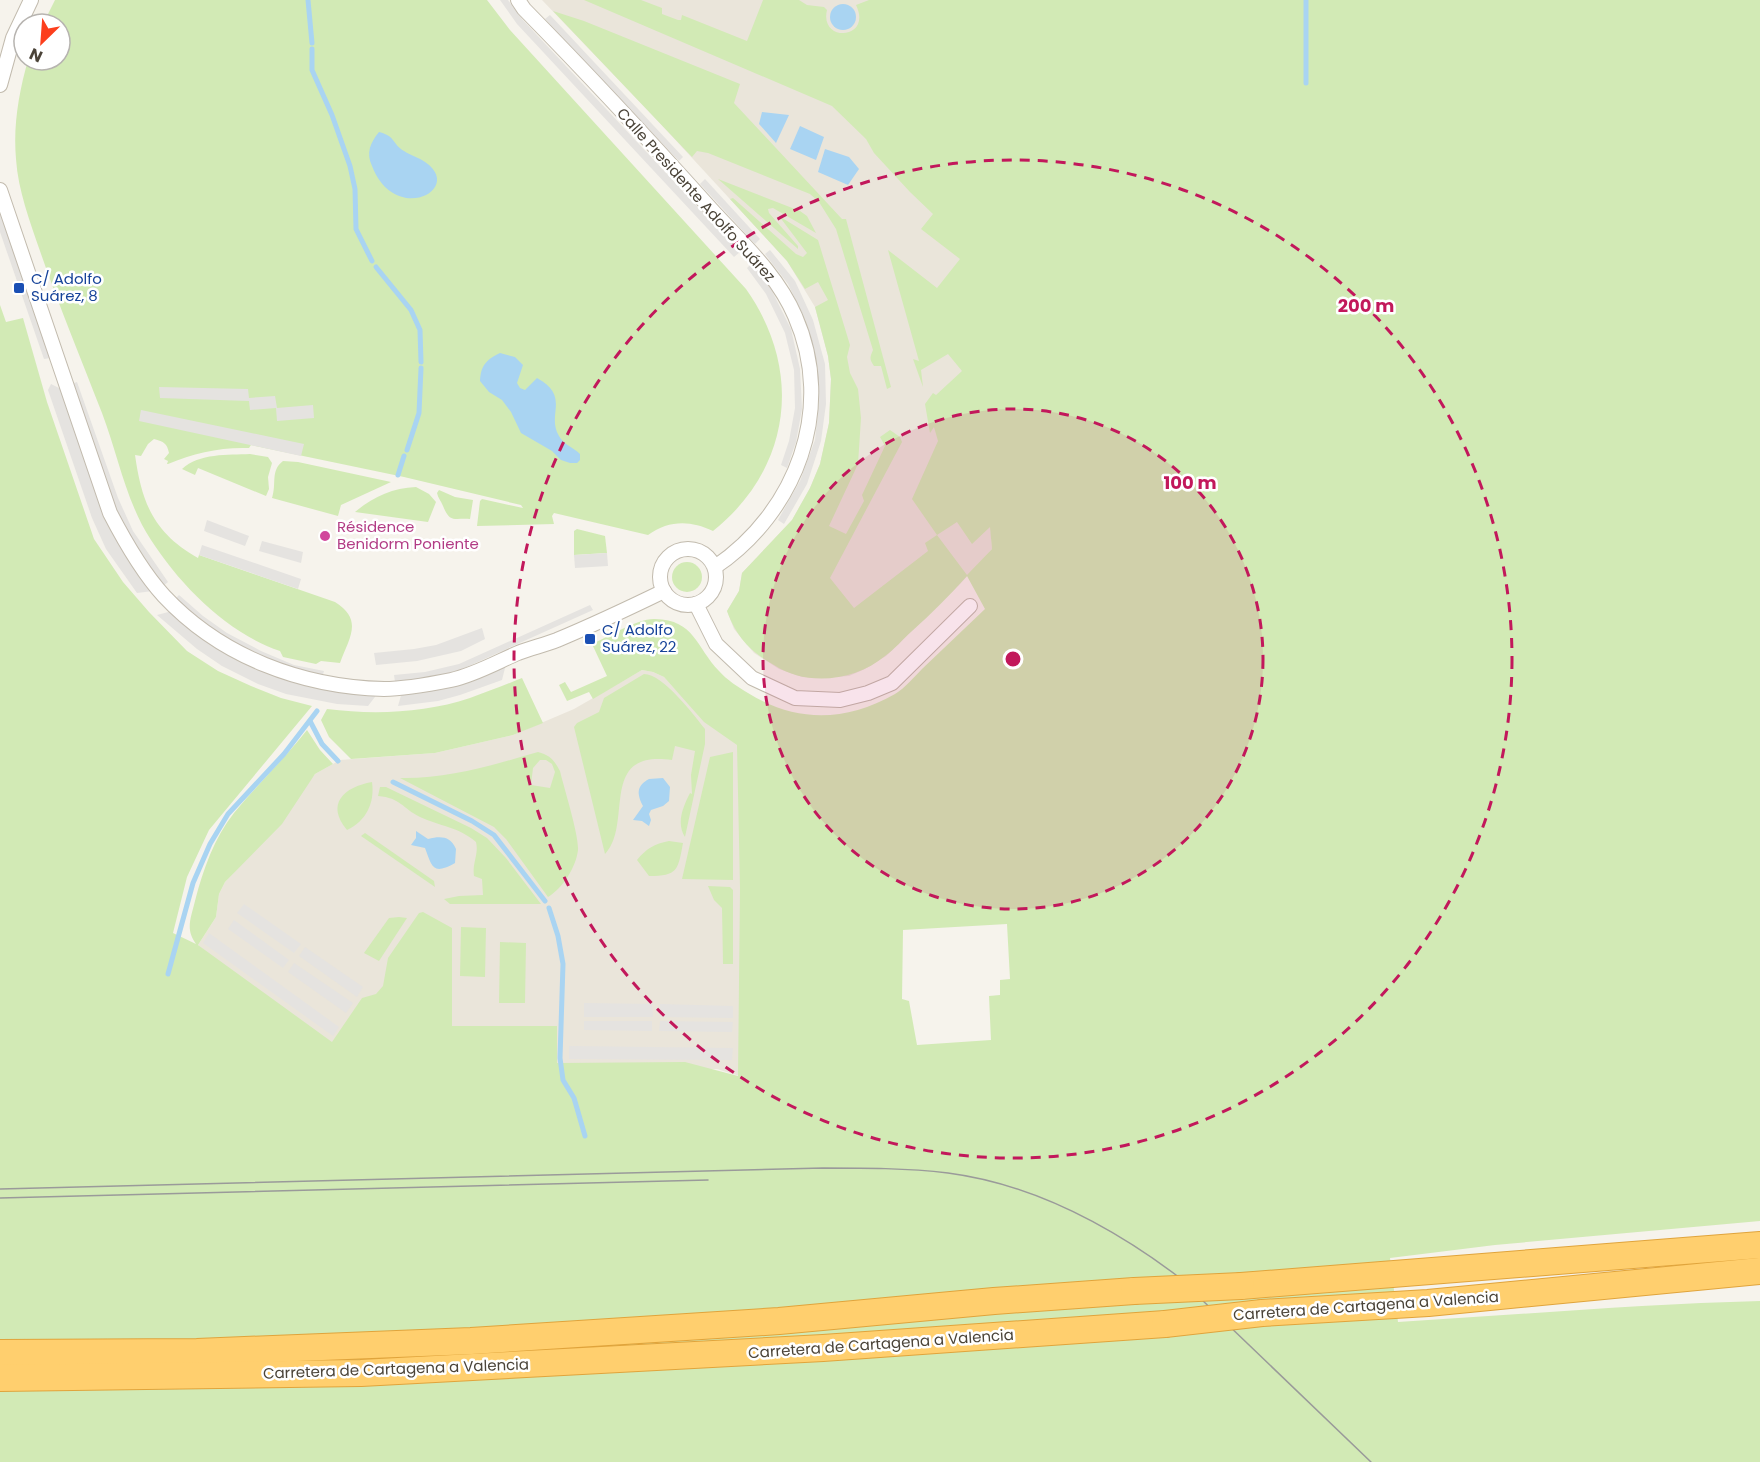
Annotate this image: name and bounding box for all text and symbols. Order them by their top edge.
north arrow [12,12,72,72]
text: N [26,42,46,68]
street label: Calle Presidente Adolfo Suárez [612,103,780,286]
place label: C/ Adolfo Suárez, 8 [31,268,102,306]
marker: C/ Adolfo Suárez, 8 [12,281,26,295]
text: 200 m [1338,293,1394,318]
text: 100 m [1163,470,1217,495]
place label: Résidence Benidorm Poniente [337,516,479,554]
marker: Résidence Benidorm Poniente [318,529,332,543]
place label: C/ Adolfo Suárez, 22 [602,619,677,657]
marker: C/ Adolfo Suárez, 22 [583,632,597,646]
centre of rings [1003,649,1023,669]
street label: Carretera de Cartagena a Valencia [1232,1286,1499,1325]
street label: Carretera de Cartagena a Valencia [747,1324,1014,1363]
street label: Carretera de Cartagena a Valencia [263,1353,529,1384]

